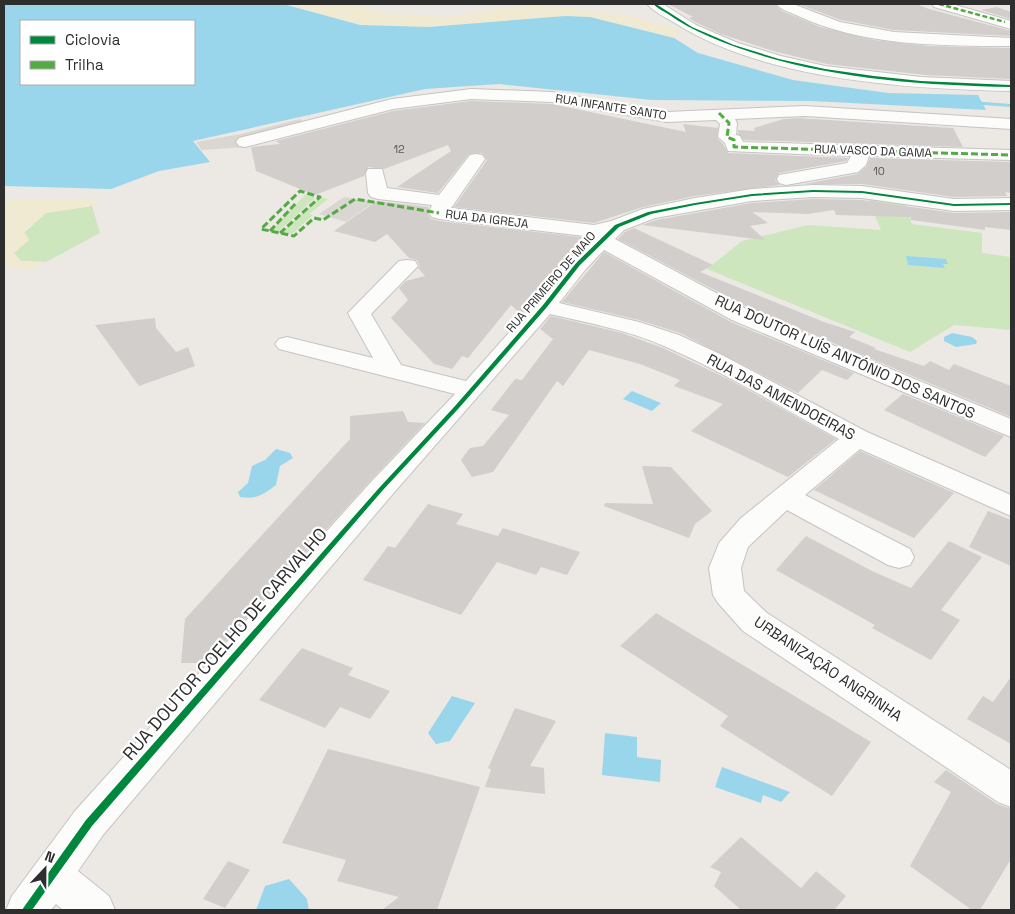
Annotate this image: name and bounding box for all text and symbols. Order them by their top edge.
legend [20,20,195,85]
text: Ciclovia [65,30,121,49]
text: Trilha [65,55,104,74]
street label: RUA INFANTE SANTO [554,90,668,124]
street label: RUA VASCO DA GAMA [814,141,933,161]
house number: 12 [393,142,405,156]
house number: 10 [873,164,885,178]
street label: RUA DA IGREJA [444,206,530,232]
street label: RUA PRIMEIRO DE MAIO [503,228,599,336]
street label: RUA DOUTOR LUÍS ANTÓNIO DOS SANTOS [712,290,978,423]
street label: RUA DAS AMENDOEIRAS [704,349,859,444]
street label: RUA DOUTOR COELHO DE CARVALHO [117,523,332,765]
street label: URBANIZAÇÃO ANGRINHA [751,612,906,726]
north arrow [20,844,70,894]
text: N [42,847,58,867]

